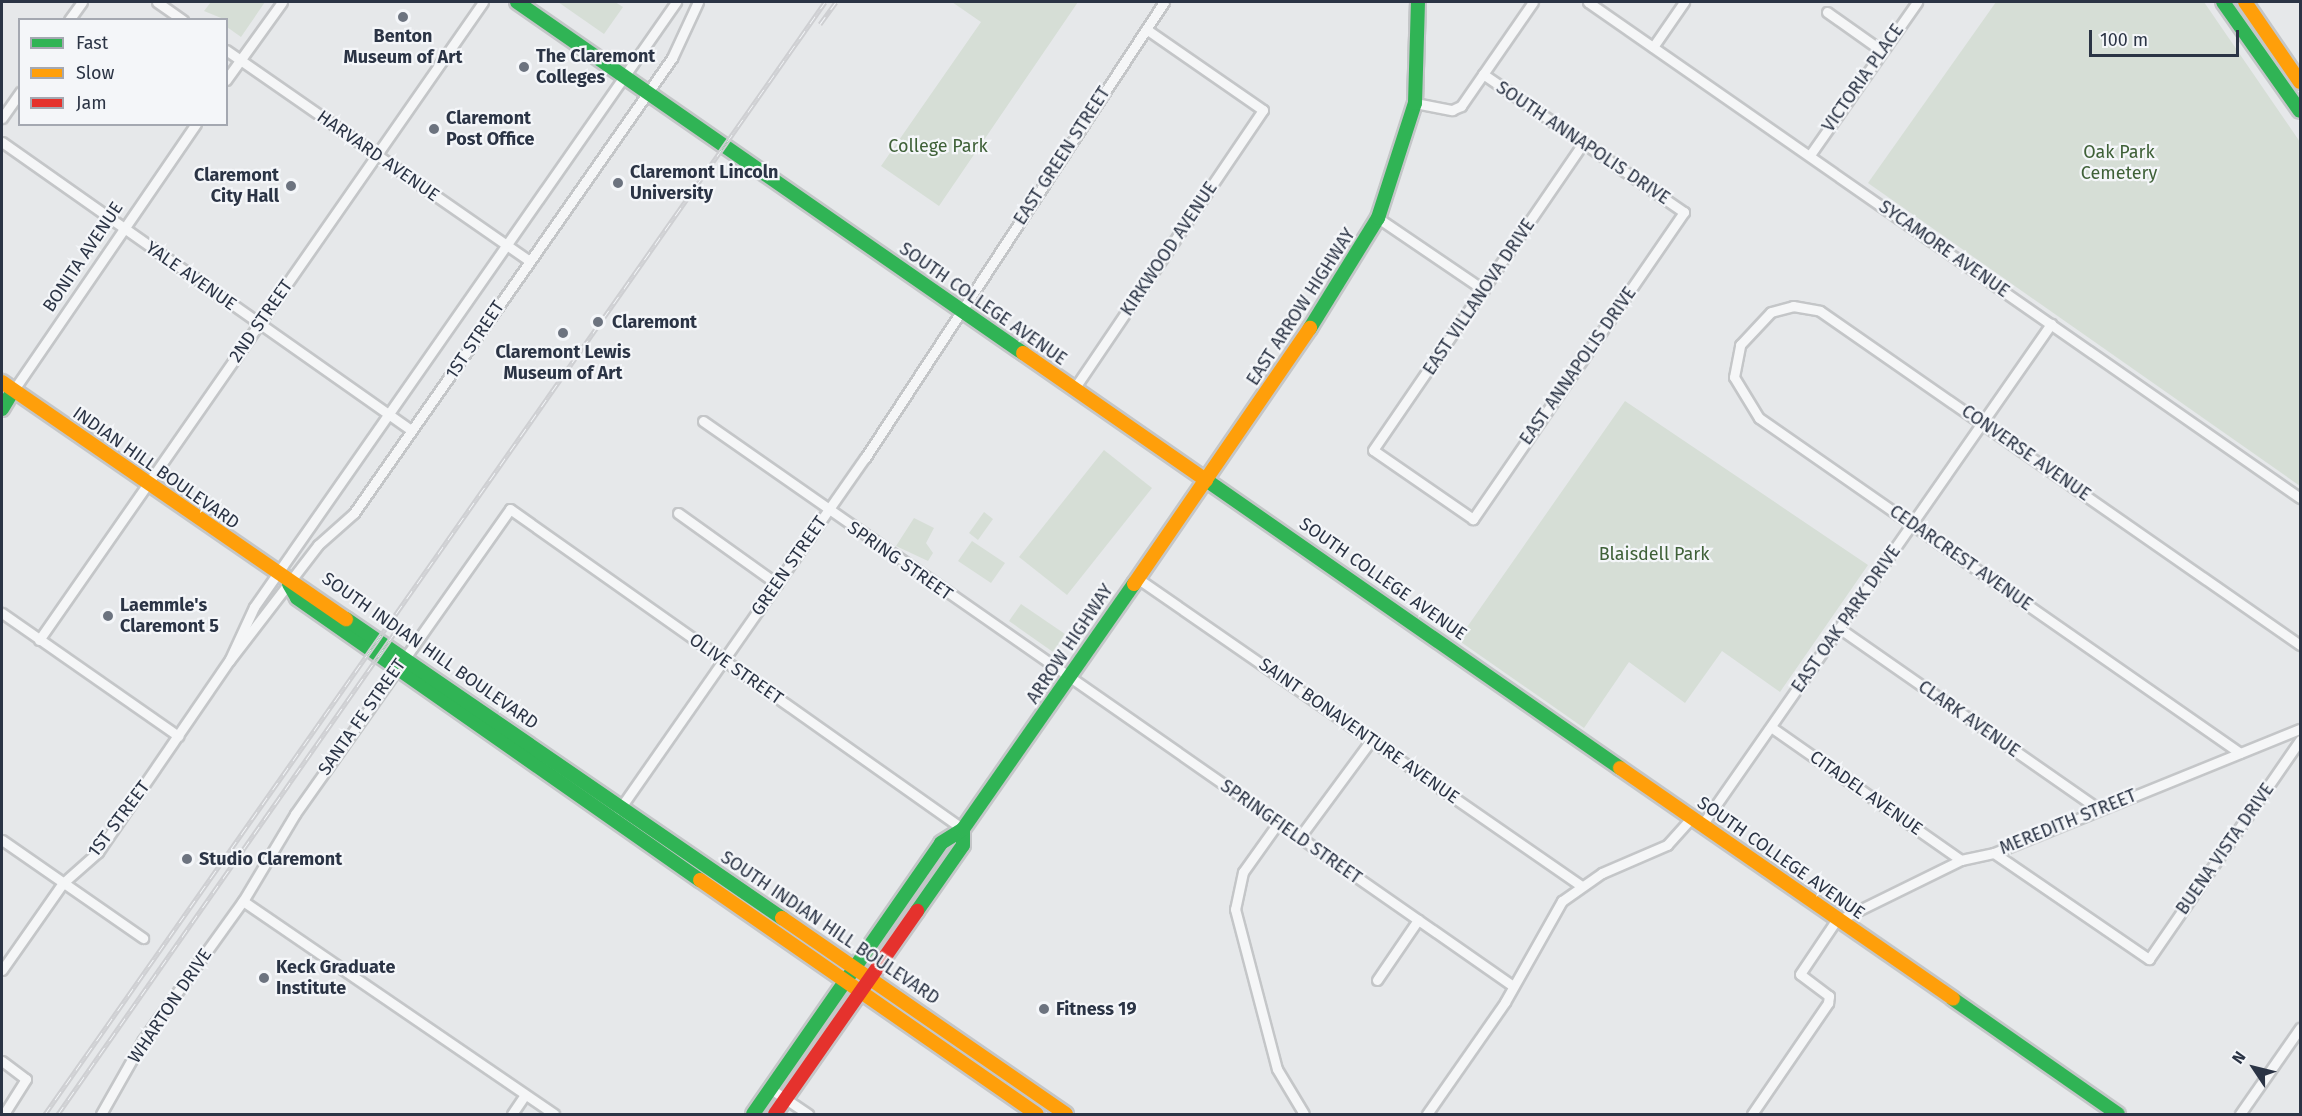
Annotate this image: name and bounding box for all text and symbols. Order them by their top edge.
marker: Benton Museum of Art [396,10,410,24]
legend [18,18,228,126]
scale bar [2092,18,2242,56]
street label: VICTORIA PLACE [1818,20,1908,136]
place label: Benton Museum of Art [344,26,462,68]
text: 100 m [2100,29,2148,51]
text: Fast [76,32,108,54]
place label: The Claremont Colleges [536,46,655,88]
marker: The Claremont Colleges [517,60,531,74]
text: Slow [76,62,114,84]
street label: SOUTH ANNAPOLIS DRIVE [1492,77,1674,209]
street label: EAST GREEN STREET [1009,83,1115,229]
text: Jam [76,92,107,114]
street label: HARVARD AVENUE [313,106,443,206]
place label: Claremont Post Office [446,108,535,150]
marker: Claremont Post Office [427,122,441,136]
park label: College Park [888,135,988,157]
park label: Oak Park Cemetery [2081,142,2157,184]
place label: Claremont Lincoln University [630,162,778,204]
place label: Claremont City Hall [194,165,279,207]
marker: Claremont Lincoln University [611,176,625,190]
street label: KIRKWOOD AVENUE [1116,178,1222,320]
marker: Claremont City Hall [284,179,298,193]
street label: SYCAMORE AVENUE [1875,196,2013,302]
street label: BONITA AVENUE [38,198,128,316]
street label: EAST VILLANOVA DRIVE [1419,215,1539,379]
street label: EAST ARROW HIGHWAY [1242,224,1360,390]
street label: YALE AVENUE [141,237,241,315]
street label: SOUTH COLLEGE AVENUE [895,238,1071,370]
street label: 2ND STREET [225,276,297,366]
street label: EAST ANNAPOLIS DRIVE [1515,283,1641,449]
street label: 1ST STREET [441,297,509,383]
place label: Claremont [612,311,697,333]
marker: Claremont [589,313,607,331]
marker: Claremont Lewis Museum of Art [556,326,570,340]
place label: Claremont Lewis Museum of Art [495,342,631,385]
street label: CONVERSE AVENUE [1957,400,2095,506]
street label: INDIAN HILL BOULEVARD [68,402,244,534]
street label: CEDARCREST AVENUE [1885,501,2037,615]
street label: GREEN STREET [747,512,831,620]
street label: SOUTH COLLEGE AVENUE [1295,513,1471,645]
street label: SPRING STREET [843,517,957,605]
street label: EAST OAK PARK DRIVE [1787,541,1905,697]
park label: Blaisdell Park [1599,543,1709,565]
street label: SOUTH INDIAN HILL BOULEVARD [318,568,542,734]
street label: ARROW HIGHWAY [1022,580,1118,708]
place label: Laemmle's Claremont 5 [120,595,219,638]
marker: Laemmle's Claremont 5 [101,609,115,623]
street label: OLIVE STREET [685,629,787,709]
street label: SAINT BONAVENTURE AVENUE [1255,653,1463,809]
street label: SANTA FE STREET [314,655,410,779]
street label: CLARK AVENUE [1914,676,2024,762]
street label: CITADEL AVENUE [1805,746,1927,840]
street label: SPRINGFIELD STREET [1216,775,1366,889]
street label: 1ST STREET [83,777,155,861]
street label: BUENA VISTA DRIVE [2172,779,2278,919]
street label: MEREDITH STREET [1996,785,2140,859]
street label: SOUTH COLLEGE AVENUE [1693,792,1869,924]
street label: SOUTH INDIAN HILL BOULEVARD [717,847,943,1009]
place label: Studio Claremont [199,848,342,870]
marker: Studio Claremont [180,852,194,866]
street label: WHARTON DRIVE [124,945,216,1067]
place label: Keck Graduate Institute [276,957,395,1000]
marker: Keck Graduate Institute [257,971,271,985]
place label: Fitness 19 [1056,998,1137,1020]
marker: Fitness 19 [1037,1002,1051,1016]
north arrow [2224,1038,2284,1098]
text: N [2228,1048,2250,1067]

